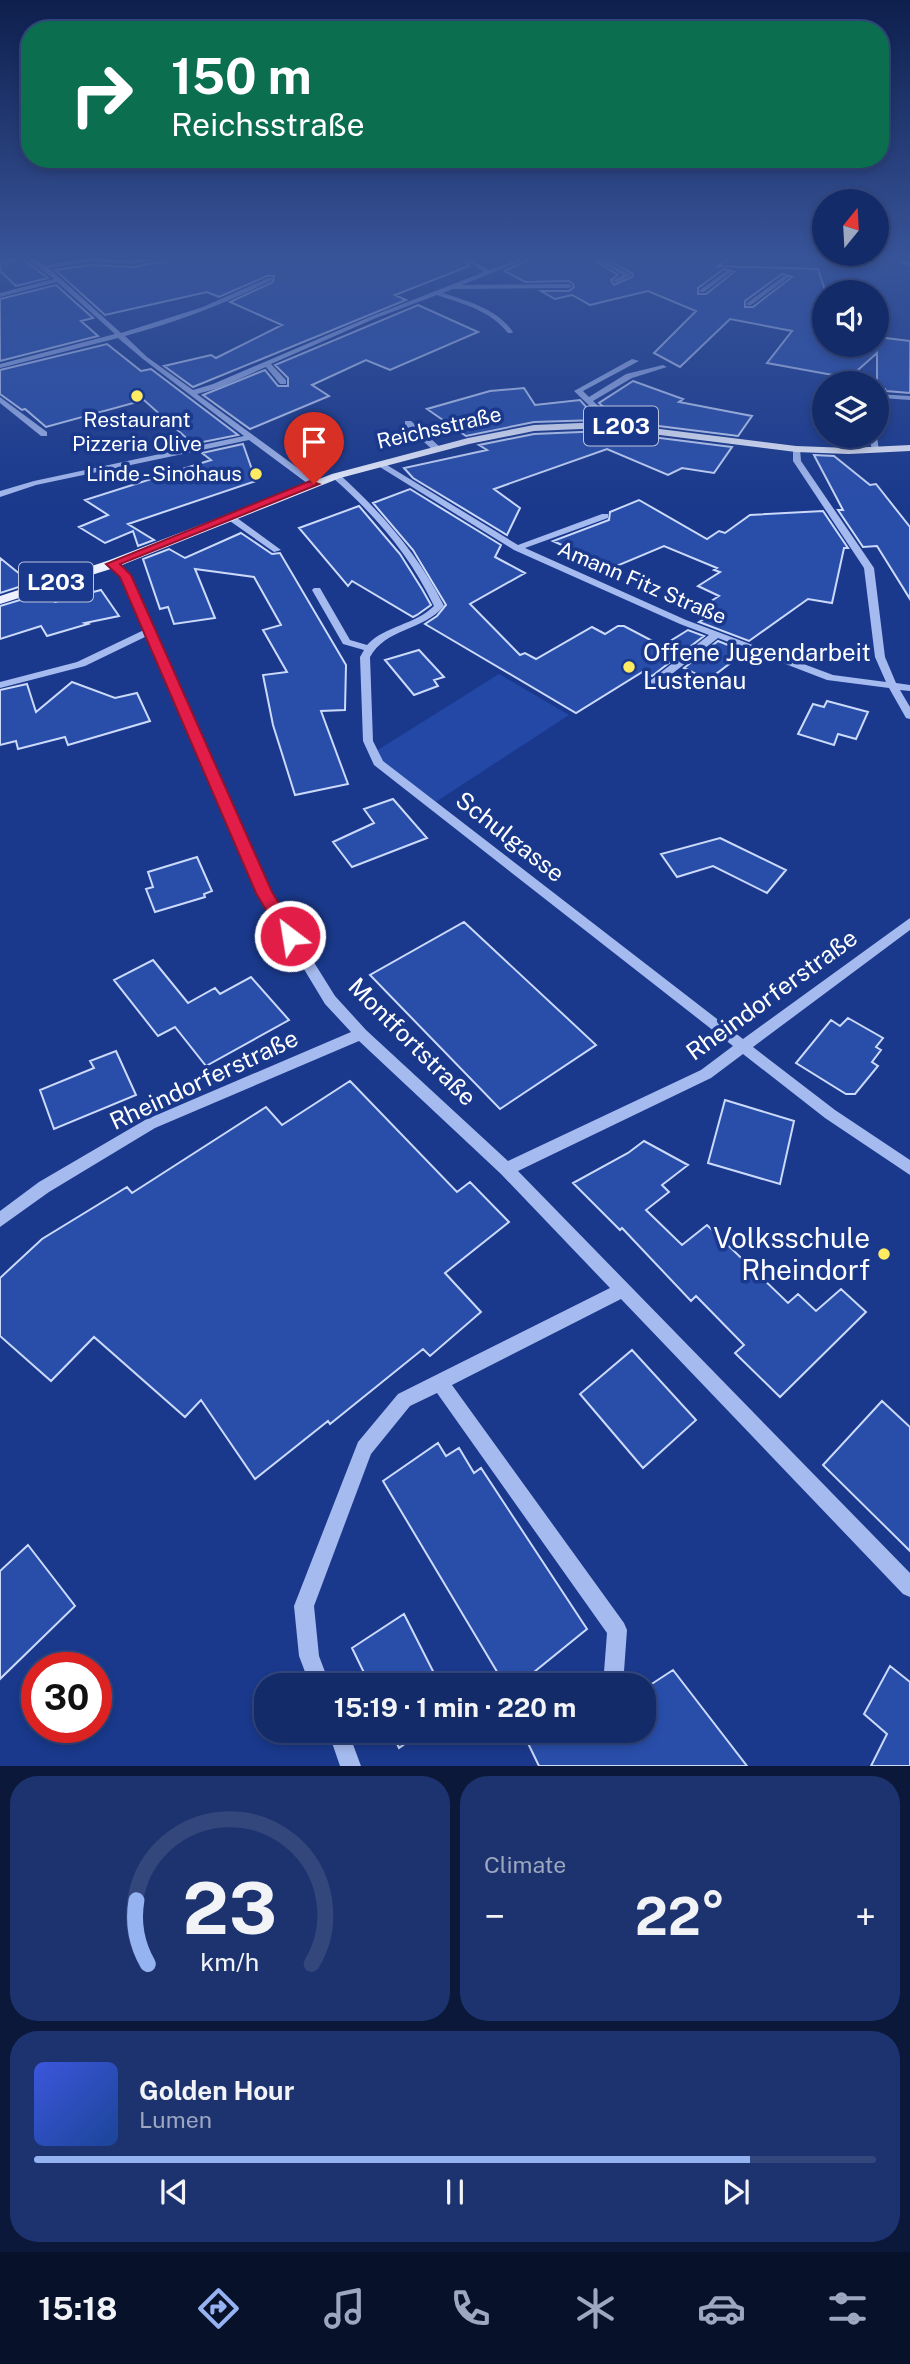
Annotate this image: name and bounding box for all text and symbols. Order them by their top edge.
text: 150 m [171,47,312,105]
icon: right [56,49,147,140]
text: Reichsstraße [171,106,365,143]
north arrow [812,189,889,266]
map controls [812,189,889,448]
button: sound [812,280,889,357]
button: layers [812,371,889,448]
marker: Restaurant Pizzeria Olive [129,388,145,404]
street label: Reichsstraße [374,401,504,454]
road number: L203 [584,406,658,446]
place label: Restaurant Pizzeria Olive [72,407,202,456]
pin [284,412,344,484]
icon: arrive [295,423,333,461]
place label: Linde - Sinohaus [86,461,242,486]
marker: Linde - Sinohaus [248,466,264,482]
street label: Amann Fitz Straße [554,536,730,629]
road number: L203 [19,562,93,602]
place label: Offene Jugendarbeit Lustenau [643,638,871,694]
marker: Offene Jugendarbeit Lustenau [621,659,637,675]
street label: Schulgasse [451,785,570,887]
position arrow [253,899,327,973]
street label: Rheindorferstraße [681,923,862,1066]
street label: Montfortstraße [343,972,482,1111]
street label: Rheindorferstraße [105,1023,302,1135]
place label: Volksschule Rheindorf [713,1221,870,1286]
marker: Volksschule Rheindorf [876,1246,892,1262]
speed limit sign: 30 [21,1652,112,1743]
text: 15:19 · 1 min · 220 m [334,1692,576,1723]
text: Climate [484,1851,566,1878]
text: 23 [183,1866,277,1951]
text: 22° [635,1886,725,1947]
text: − [484,1894,505,1939]
text: + [855,1894,876,1939]
text: km/h [201,1947,259,1977]
text: Golden Hour [139,2075,294,2106]
text: Lumen [139,2106,212,2133]
icon: previous [155,2173,193,2211]
icon: pause [436,2173,474,2211]
icon: next [717,2173,755,2211]
icon: directions [194,2284,243,2333]
icon: music [320,2284,369,2333]
icon: phone [446,2284,495,2333]
icon: climate [571,2284,620,2333]
icon: car [697,2284,746,2333]
icon: filters [823,2284,872,2333]
text: 15:18 [38,2290,117,2327]

